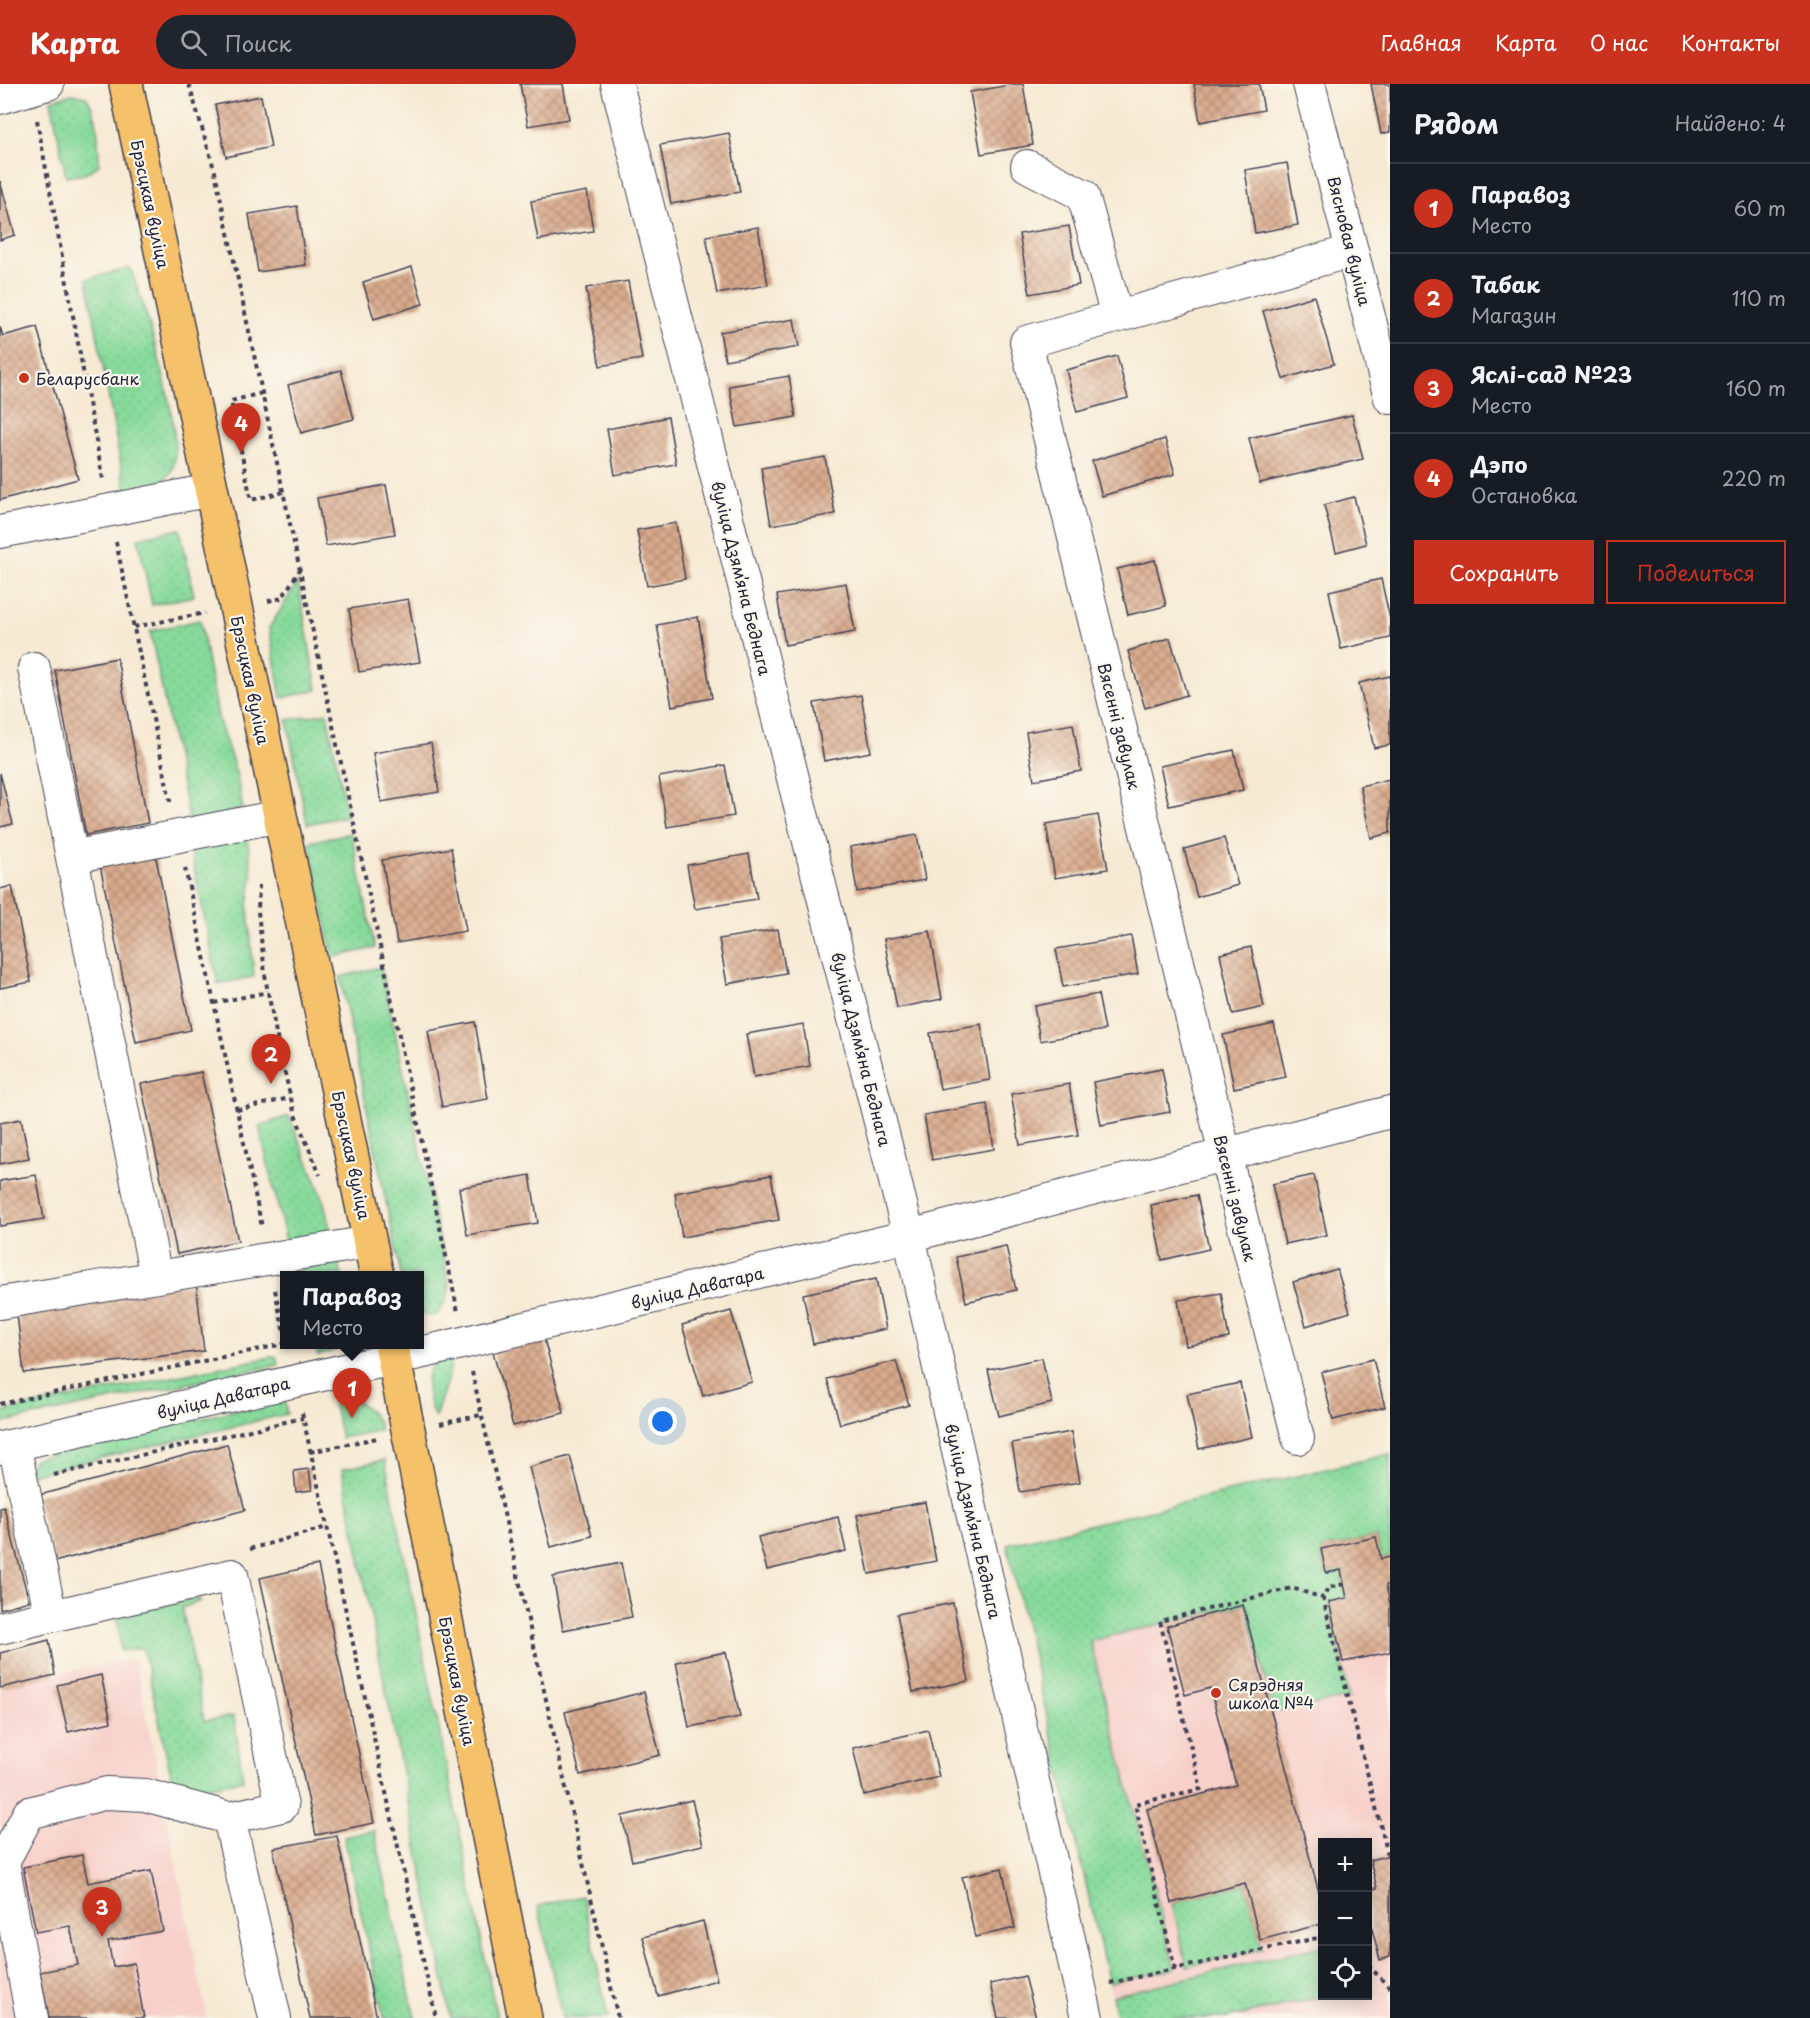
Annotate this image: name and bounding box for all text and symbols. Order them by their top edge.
search box [156,15,576,69]
text: Карта [30,21,120,64]
icon: search [177,26,210,59]
text: Поиск [225,26,292,59]
text: Главная [1381,26,1462,58]
text: Карта [1495,26,1557,58]
text: О нас [1590,26,1648,58]
text: Контакты [1681,26,1780,58]
text: Рядом [1414,104,1499,143]
text: Найдено: 4 [1675,108,1786,138]
street label: Брэсцкая вуліца [126,137,176,271]
street label: Вясновая вуліца [1322,174,1378,308]
text: Паравоз [1471,177,1570,210]
text: 1 [1429,193,1438,223]
text: 60 m [1734,193,1786,223]
text: Место [1471,210,1532,240]
text: Табак [1471,267,1540,300]
text: 2 [1426,283,1441,313]
text: 110 m [1732,283,1786,313]
text: Магазин [1471,300,1557,330]
text: Яслі-сад №23 [1471,357,1632,390]
place label: Беларусбанк [36,366,140,390]
marker: Беларусбанк [17,371,31,385]
text: 3 [1427,373,1440,403]
text: 160 m [1726,373,1786,403]
text: Место [1471,390,1532,420]
pin: 4 [222,404,260,453]
text: Дэпо [1471,447,1527,480]
text: 4 [1427,463,1440,493]
text: 220 m [1722,463,1786,493]
street label: вуліца Дзямʼяна Беднага [706,478,778,678]
text: Остановка [1471,480,1577,510]
button: Сохранить [1414,540,1594,604]
button: Поделиться [1606,540,1786,604]
street label: Брэсцкая вуліца [226,613,276,747]
street label: Вясенні завулак [1093,660,1147,792]
street label: вуліца Дзямʼяна Беднага [826,949,898,1149]
pin: 2 [252,1034,290,1084]
street label: Брэсцкая вуліца [327,1088,377,1222]
street label: Вясенні завулак [1209,1132,1263,1264]
street label: вуліца Даватара [628,1260,766,1314]
popup [280,1271,424,1349]
text: Паравоз [302,1279,402,1312]
text: Место [302,1312,363,1342]
pin: 1 [332,1368,372,1418]
street label: вуліца Даватара [154,1370,292,1424]
your location [648,1407,677,1436]
street label: вуліца Дзямʼяна Беднага [940,1421,1008,1621]
street label: Брэсцкая вуліца [434,1614,482,1748]
place label: Сярэдняя школа №4 [1228,1672,1314,1714]
marker: Сярэдняя школа №4 [1209,1686,1223,1700]
map controls [1318,1838,1372,2000]
button: + [1318,1838,1372,1892]
pin: 3 [82,1888,122,1937]
button: − [1318,1892,1372,1946]
button: locate [1318,1946,1372,2000]

